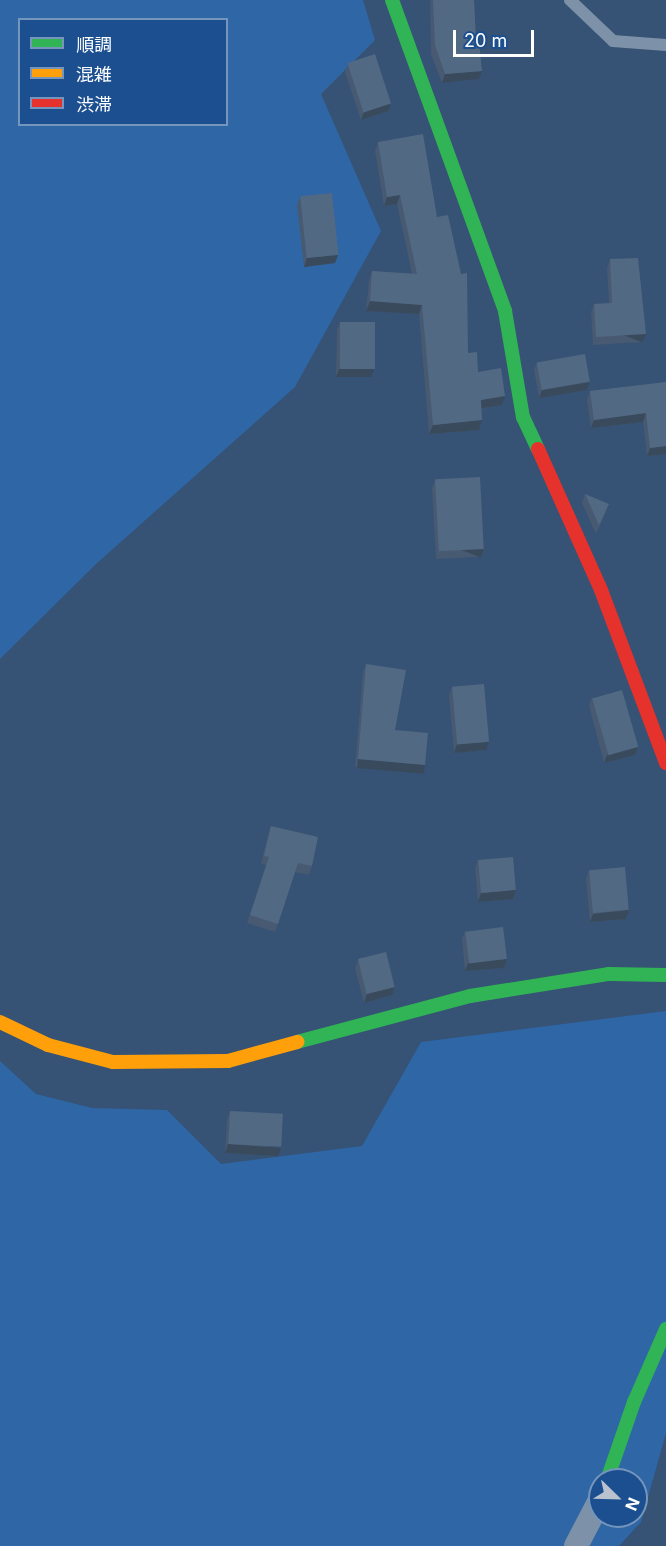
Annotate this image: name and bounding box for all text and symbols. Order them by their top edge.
legend [18,18,228,126]
scale bar [456,18,537,56]
text: 20 m [464,30,507,51]
text: 順調 [76,34,112,55]
text: 混雑 [76,64,112,85]
text: 渋滞 [76,94,112,115]
north arrow [588,1468,648,1528]
text: N [621,1495,644,1514]

